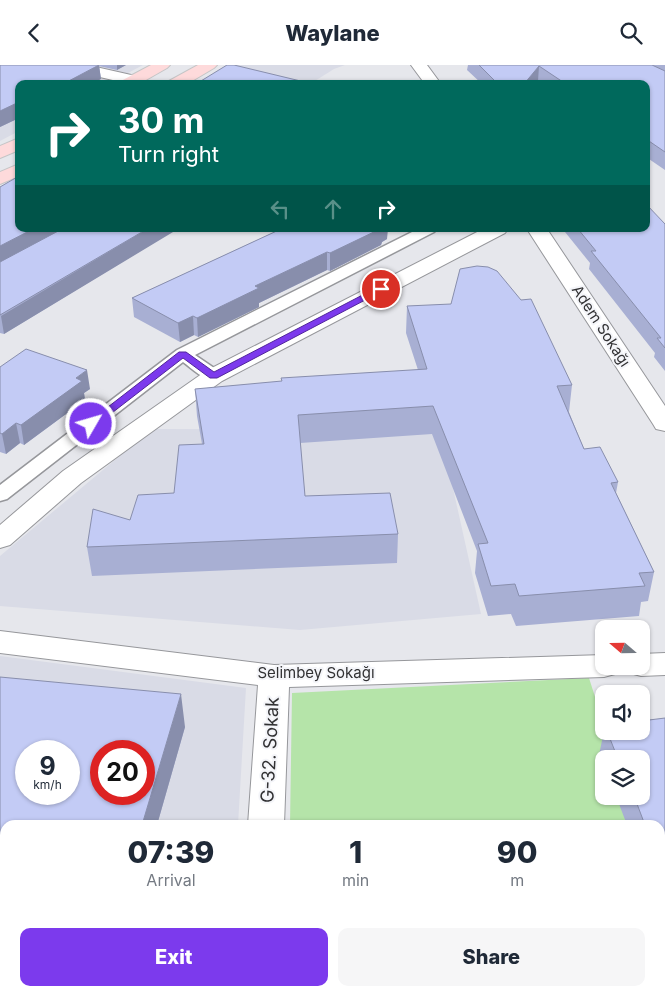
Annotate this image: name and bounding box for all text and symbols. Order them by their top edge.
icon: back [20,19,48,47]
icon: search [617,19,645,47]
text: Waylane [285,20,380,46]
text: 30 m [118,99,204,141]
icon: right [35,100,100,165]
text: Turn right [118,141,219,167]
icon: left [266,195,294,223]
icon: ahead [319,195,347,223]
icon: right [372,195,400,223]
pin [360,268,402,310]
icon: arrive [367,275,395,303]
street label: Adem Sokağı [568,281,635,370]
position arrow [64,397,116,449]
north arrow [595,620,650,675]
map controls [595,620,650,805]
street label: Selimbey Sokağı [257,663,375,682]
button: sound [595,685,650,740]
street label: G-32. Sokak [256,696,283,803]
speed limit sign: 20 [90,740,155,805]
button: layers [595,750,650,805]
text: 9 [39,751,56,781]
text: km/h [33,777,62,792]
text: 07:39 [128,834,214,870]
text: 1 [349,834,362,870]
text: 90 [497,834,537,870]
text: Arrival [146,870,196,890]
text: min [342,870,369,890]
text: m [510,870,524,890]
button: Exit [20,928,328,986]
button: Share [338,928,645,986]

